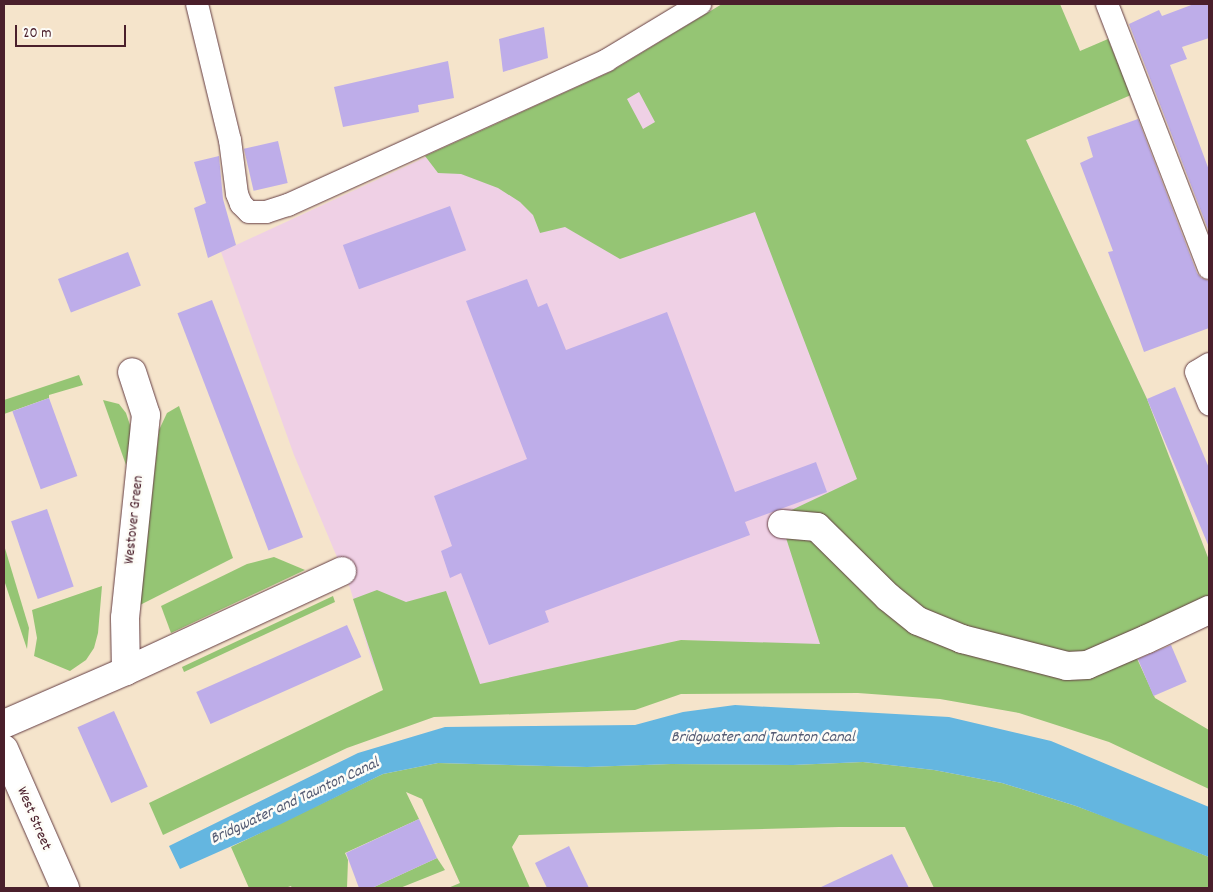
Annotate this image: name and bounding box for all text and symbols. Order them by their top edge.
scale bar [18,15,129,47]
text: 20 m [23,23,51,45]
street label: Westover Green [121,475,149,565]
water label: Bridgwater and Taunton Canal [671,728,855,748]
water label: Bridgwater and Taunton Canal [208,754,382,850]
street label: West Street [12,785,54,853]

